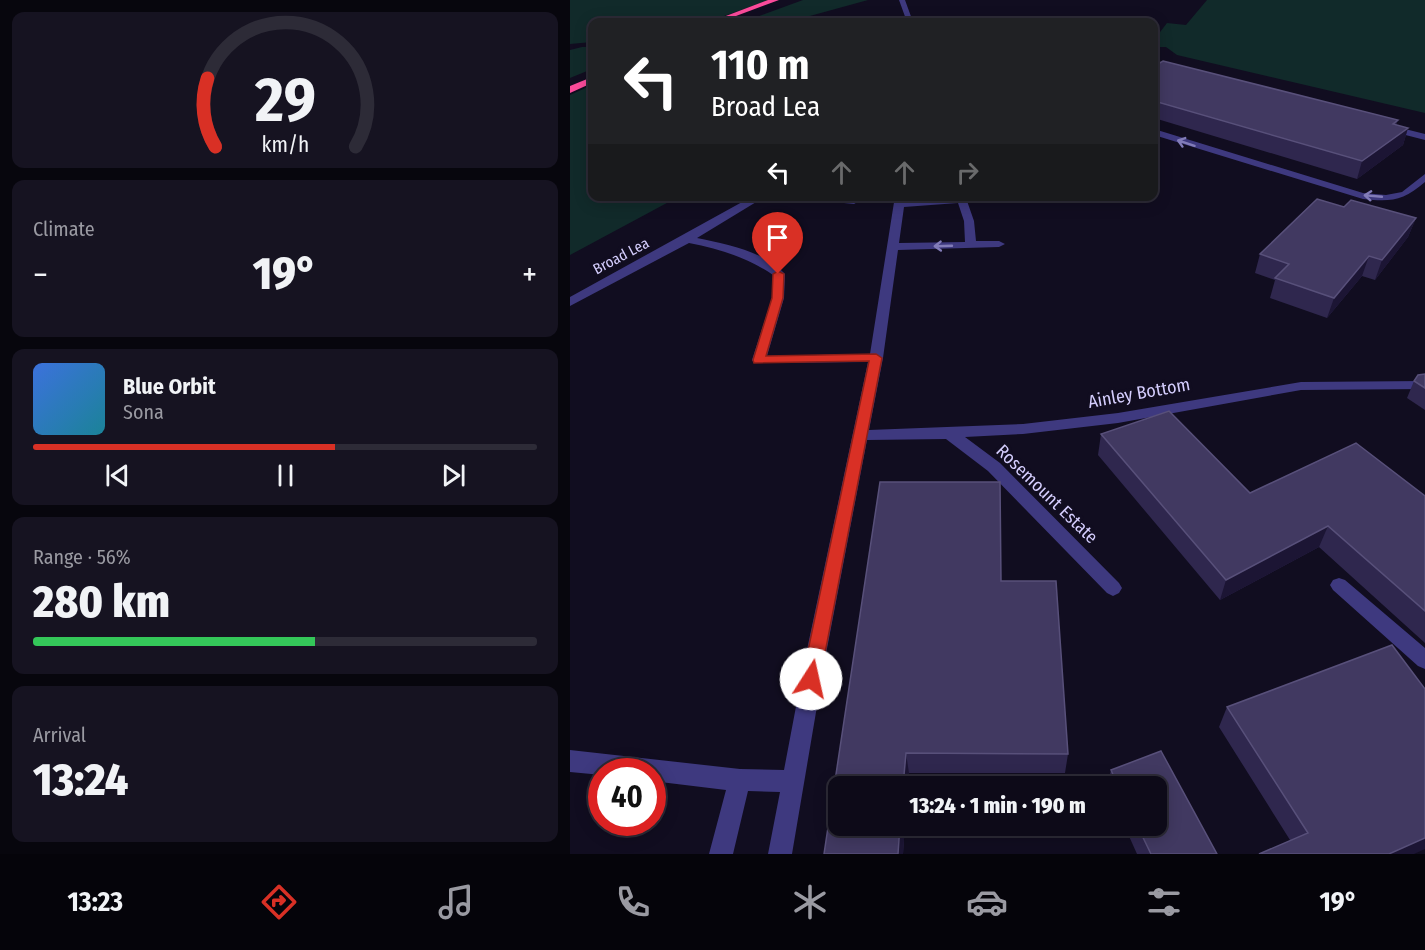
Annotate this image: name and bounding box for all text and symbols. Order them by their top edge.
text: 110 m [711,40,810,90]
icon: left [612,42,690,120]
text: 29 [254,63,315,138]
text: Broad Lea [711,91,820,123]
text: km/h [261,133,309,159]
one-way arrow [1177,137,1196,148]
icon: left [762,156,795,189]
icon: ahead [825,156,858,189]
icon: ahead [888,156,921,189]
icon: right [951,156,984,189]
one-way arrow [1364,191,1384,202]
pin [752,212,803,274]
text: Climate [33,217,95,241]
icon: arrive [761,221,794,254]
street label: Broad Lea [590,234,652,278]
one-way arrow [934,240,954,251]
text: 19° [253,247,317,301]
text: − [33,255,48,295]
text: + [522,255,537,295]
text: Blue Orbit [123,373,216,400]
street label: Ainley Bottom [1086,373,1192,413]
text: Sona [123,400,164,424]
street label: Rosemount Estate [992,440,1103,548]
icon: previous [101,459,134,492]
icon: pause [269,459,302,492]
icon: next [437,459,470,492]
text: Range · 56% [33,545,131,569]
text: 280 km [33,575,170,629]
position arrow [779,647,843,711]
text: Arrival [33,723,86,747]
text: 13:24 [33,753,128,807]
speed limit sign: 40 [588,758,666,836]
text: 13:24 · 1 min · 190 m [909,792,1086,819]
icon: directions [258,881,300,923]
icon: music [435,881,477,923]
icon: phone [612,881,654,923]
icon: climate [789,881,831,923]
icon: car [966,881,1008,923]
icon: filters [1143,881,1185,923]
text: 13:23 [67,886,123,918]
text: 19° [1319,886,1357,918]

